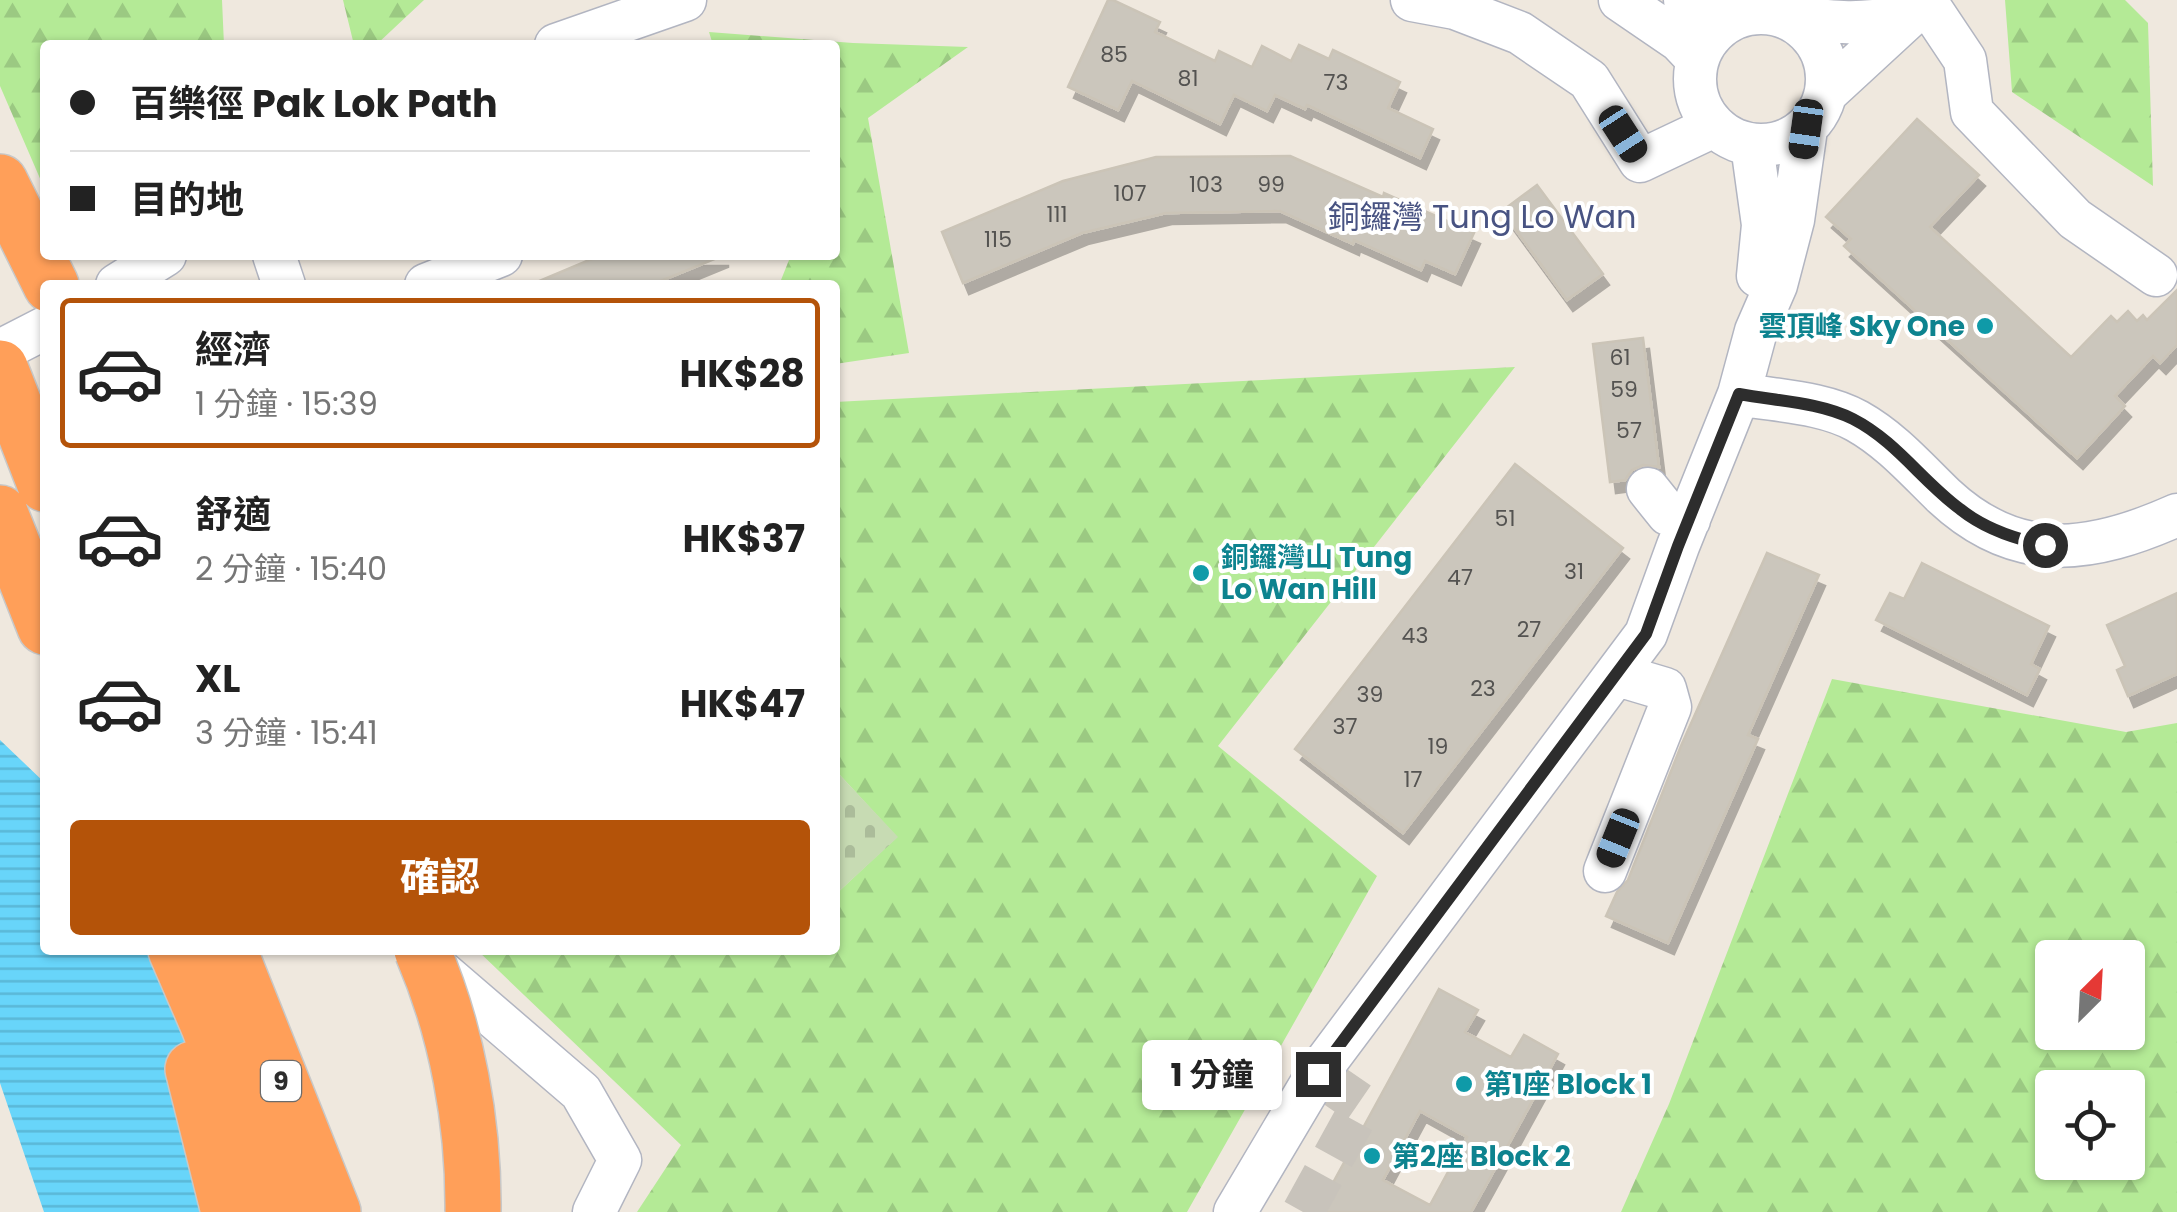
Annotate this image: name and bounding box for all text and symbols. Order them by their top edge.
house number: 85 [1100,39,1128,70]
house number: 81 [1178,63,1198,94]
house number: 73 [1324,67,1348,98]
text: 百樂徑 Pak Lok Path [130,77,498,130]
car [1787,97,1825,161]
car [1594,101,1652,167]
house number: 103 [1189,169,1223,200]
house number: 99 [1257,169,1285,200]
text: 目的地 [130,173,244,226]
house number: 107 [1114,178,1146,209]
district label: 銅鑼灣 Tung Lo Wan [1327,194,1637,239]
house number: 111 [1046,199,1068,230]
house number: 115 [984,224,1012,255]
place label: 雲頂峰 Sky One [1759,307,1965,346]
marker: 雲頂峰 Sky One [1974,315,1996,337]
text: 經濟 [195,323,271,376]
icon: car [75,328,165,418]
house number: 61 [1609,342,1631,373]
text: HK$28 [679,347,805,400]
house number: 59 [1610,374,1638,405]
text: 1 分鐘 · 15:39 [195,381,378,426]
house number: 57 [1616,415,1642,446]
text: 舒適 [195,488,271,541]
icon: car [75,493,165,583]
house number: 51 [1495,503,1515,534]
text: HK$37 [682,512,805,565]
route start [2023,523,2068,568]
place label: 銅鑼灣山 Tung Lo Wan Hill [1221,538,1412,609]
text: 2 分鐘 · 15:40 [195,546,387,591]
house number: 31 [1564,556,1584,587]
marker: 銅鑼灣山 Tung Lo Wan Hill [1190,562,1212,584]
house number: 47 [1447,562,1473,593]
house number: 27 [1517,614,1541,645]
house number: 43 [1402,620,1428,651]
text: XL [195,652,240,705]
icon: car [75,658,165,748]
house number: 23 [1470,673,1496,704]
text: HK$47 [680,677,805,730]
house number: 39 [1357,679,1383,710]
text: 3 分鐘 · 15:41 [195,710,378,755]
house number: 37 [1333,711,1357,742]
house number: 19 [1428,731,1448,762]
house number: 17 [1403,764,1423,795]
car [1593,805,1643,871]
button: 確認 [70,820,810,935]
north arrow [2035,940,2145,1050]
map controls [2035,940,2145,1180]
callout: 1 分鐘 [1143,1039,1283,1109]
text: 1 分鐘 [1171,1052,1253,1097]
route end [1296,1052,1341,1097]
road number: 9 [261,1061,301,1101]
place label: 第1座 Block 1 [1484,1065,1652,1104]
button: locate [2035,1070,2145,1180]
marker: 第1座 Block 1 [1453,1073,1475,1095]
place label: 第2座 Block 2 [1392,1137,1571,1176]
marker: 第2座 Block 2 [1361,1145,1383,1167]

